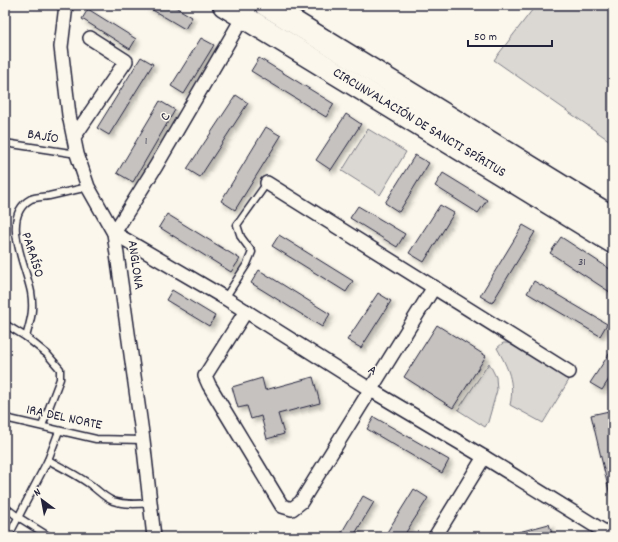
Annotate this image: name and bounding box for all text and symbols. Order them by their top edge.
scale bar [468,22,552,48]
text: 50 m [474,29,497,46]
street label: CIRCUNVALACIÓN DE SANCTI SPÍRITUS [329,63,509,183]
street label: C [156,109,176,125]
street label: BAJÍO [26,125,60,149]
house number: 1 [145,133,147,150]
street label: PARAÍSO [15,230,49,280]
street label: ANGLONA [122,239,148,291]
house number: 31 [578,254,586,271]
street label: A [363,360,381,382]
street label: 1RA DEL NORTE [24,400,104,436]
north arrow [22,480,62,520]
text: N [31,485,45,501]

